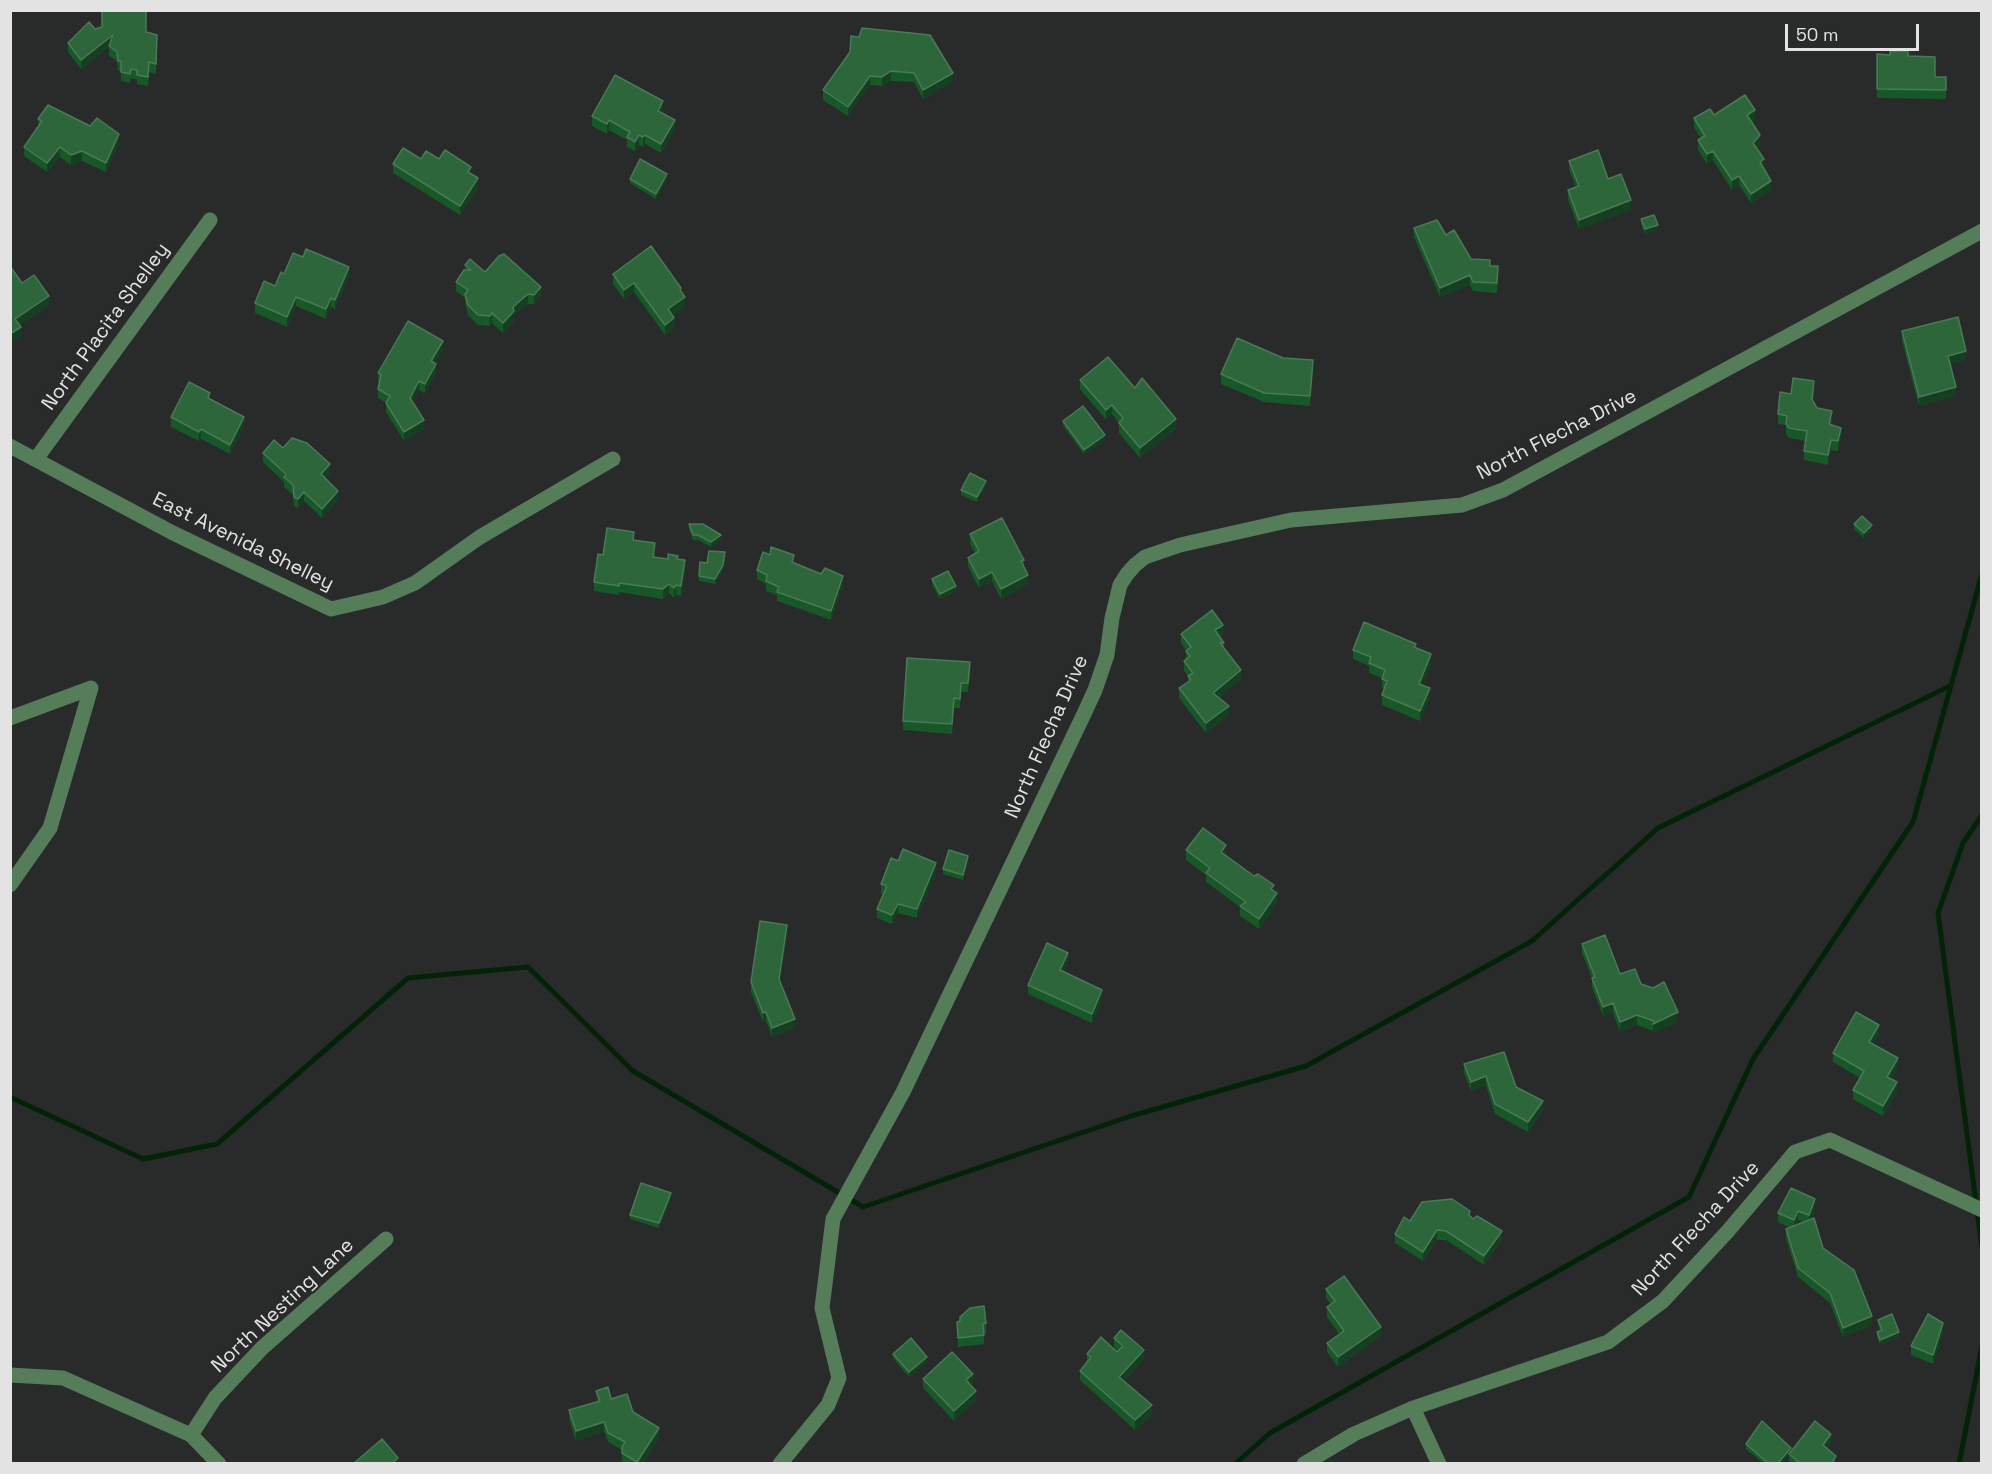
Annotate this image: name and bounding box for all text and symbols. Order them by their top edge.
scale bar [1788,12,1922,50]
text: 50 m [1796,23,1838,46]
street label: North Placita Shelley [37,239,175,415]
street label: North Flecha Drive [1473,384,1641,486]
street label: East Avenida Shelley [148,488,338,596]
street label: North Flecha Drive [1000,652,1094,822]
street label: North Flecha Drive [1627,1156,1765,1302]
street label: North Nesting Lane [207,1234,359,1378]

